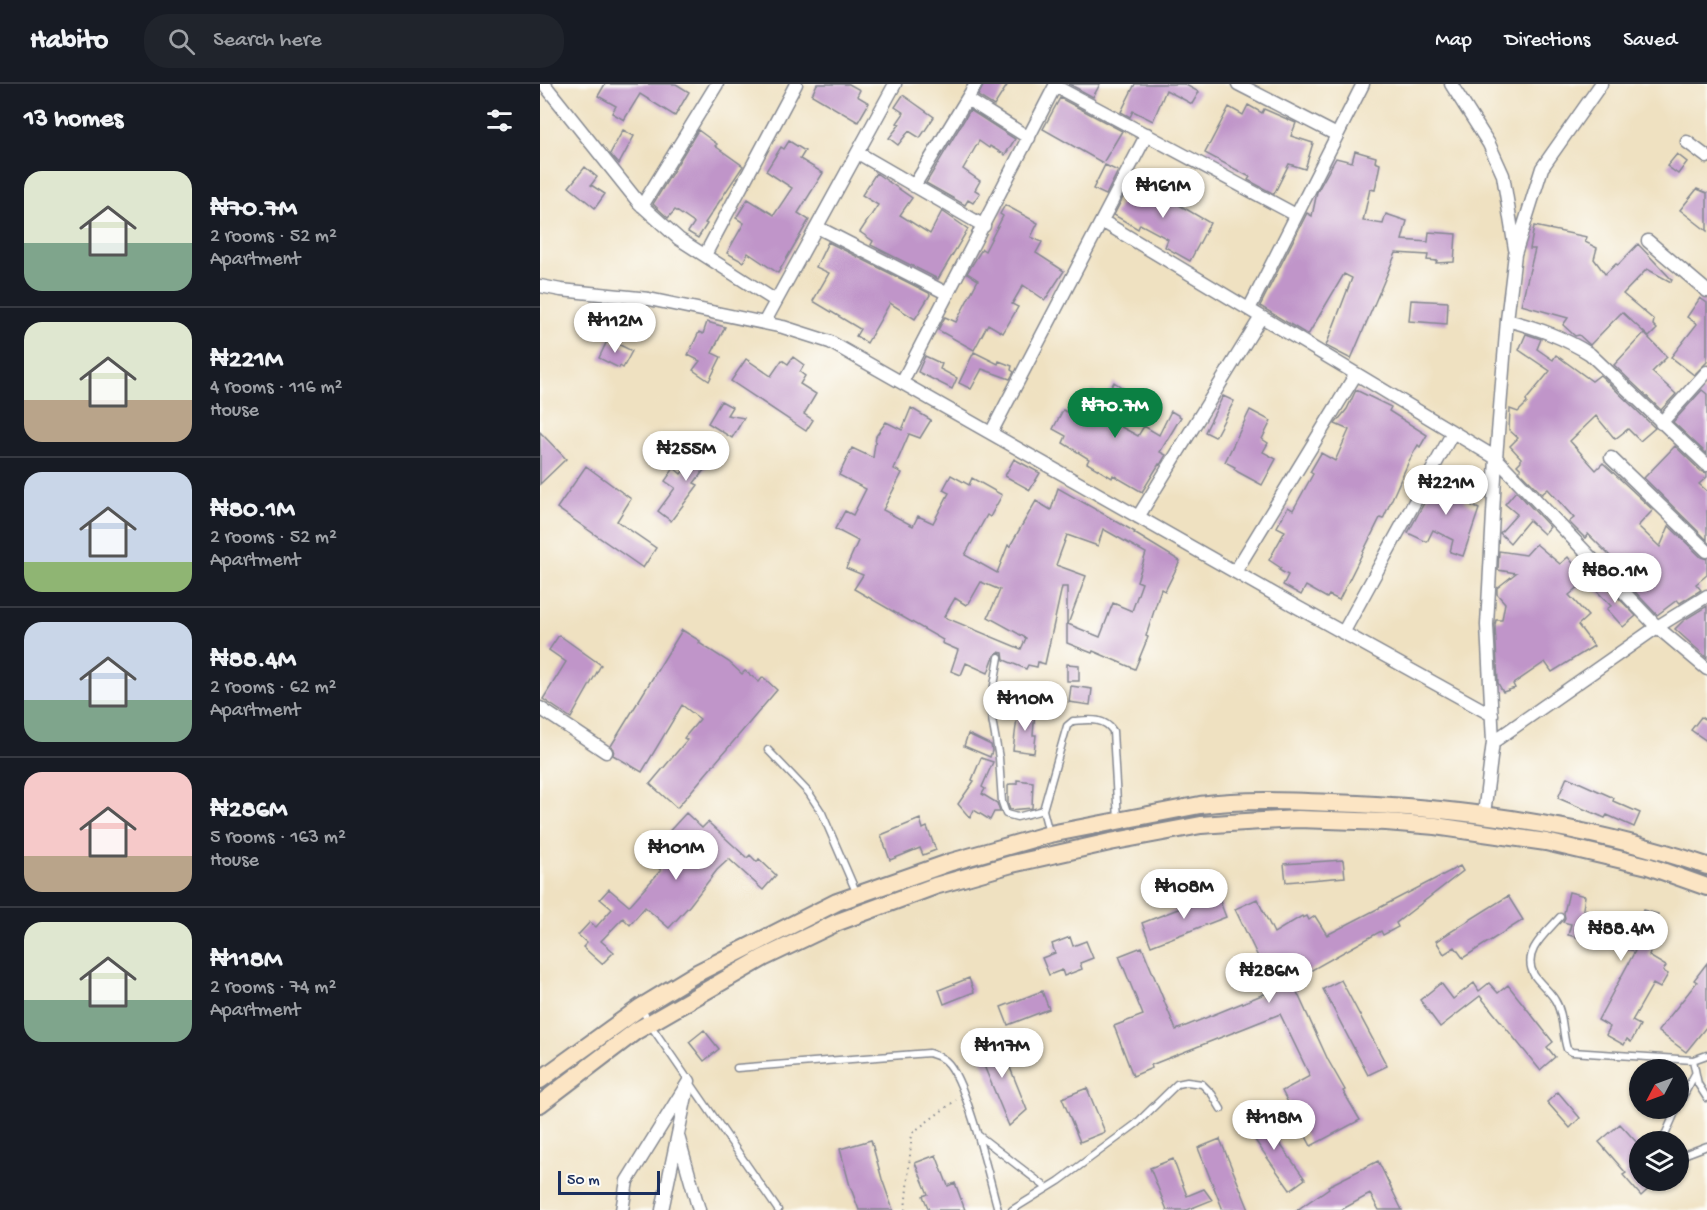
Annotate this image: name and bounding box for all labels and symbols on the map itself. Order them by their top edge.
pin: ₦161M [1121,168,1205,219]
pin: ₦112M [573,303,657,354]
pin: ₦70.7M [1066,388,1164,439]
pin: ₦255M [644,431,728,482]
pin: ₦221M [1404,465,1488,516]
pin: ₦80.1M [1566,553,1664,604]
pin: ₦110M [983,681,1067,732]
pin: ₦101M [634,830,718,881]
pin: ₦108M [1142,869,1226,920]
pin: ₦88.4M [1572,911,1670,962]
pin: ₦286M [1227,953,1311,1004]
pin: ₦117M [960,1028,1044,1079]
north arrow [1629,1059,1689,1119]
pin: ₦118M [1232,1100,1316,1151]
scale bar [558,1168,660,1196]

